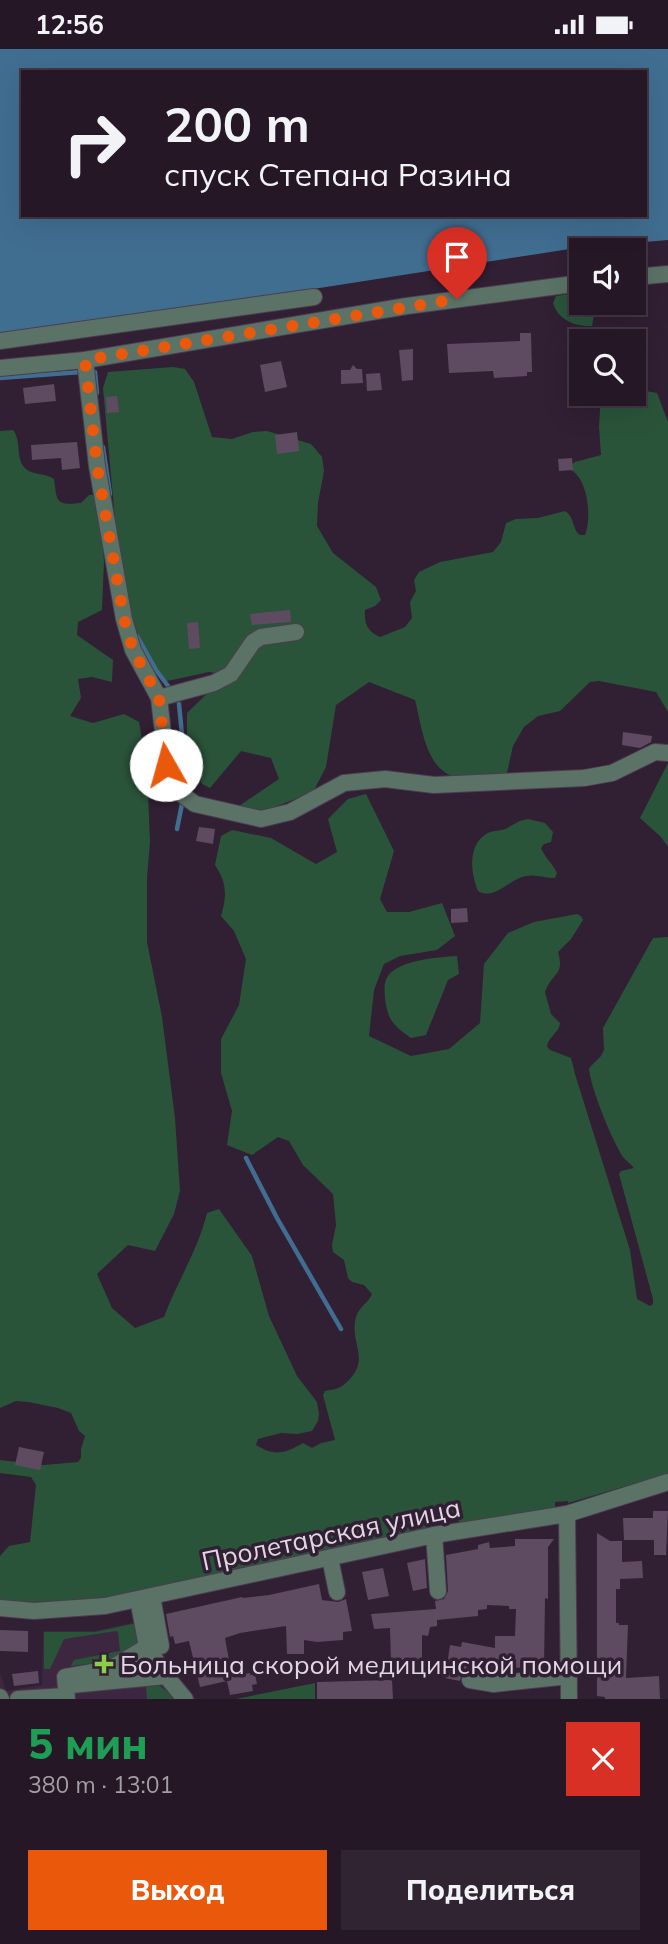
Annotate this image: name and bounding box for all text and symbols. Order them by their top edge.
text: 12:56 [35,8,104,41]
text: 200 m [164,93,310,154]
icon: right [49,98,140,189]
text: спуск Степана Разина [164,154,512,194]
pin [427,227,487,299]
icon: arrive [438,238,476,276]
map controls [569,238,646,406]
button: sound [569,238,646,315]
button: search [569,329,646,406]
position arrow [129,728,203,802]
street label: Пролетарская улица [199,1490,463,1578]
place label: Больница скорой медицинской помощи [120,1648,622,1681]
marker: Больница скорой медицинской помощи [94,1654,114,1674]
text: 5 мин [28,1717,148,1770]
button: close [566,1722,640,1796]
text: 380 m · 13:01 [28,1770,173,1799]
button: Выход [28,1850,327,1930]
button: Поделиться [341,1850,640,1930]

